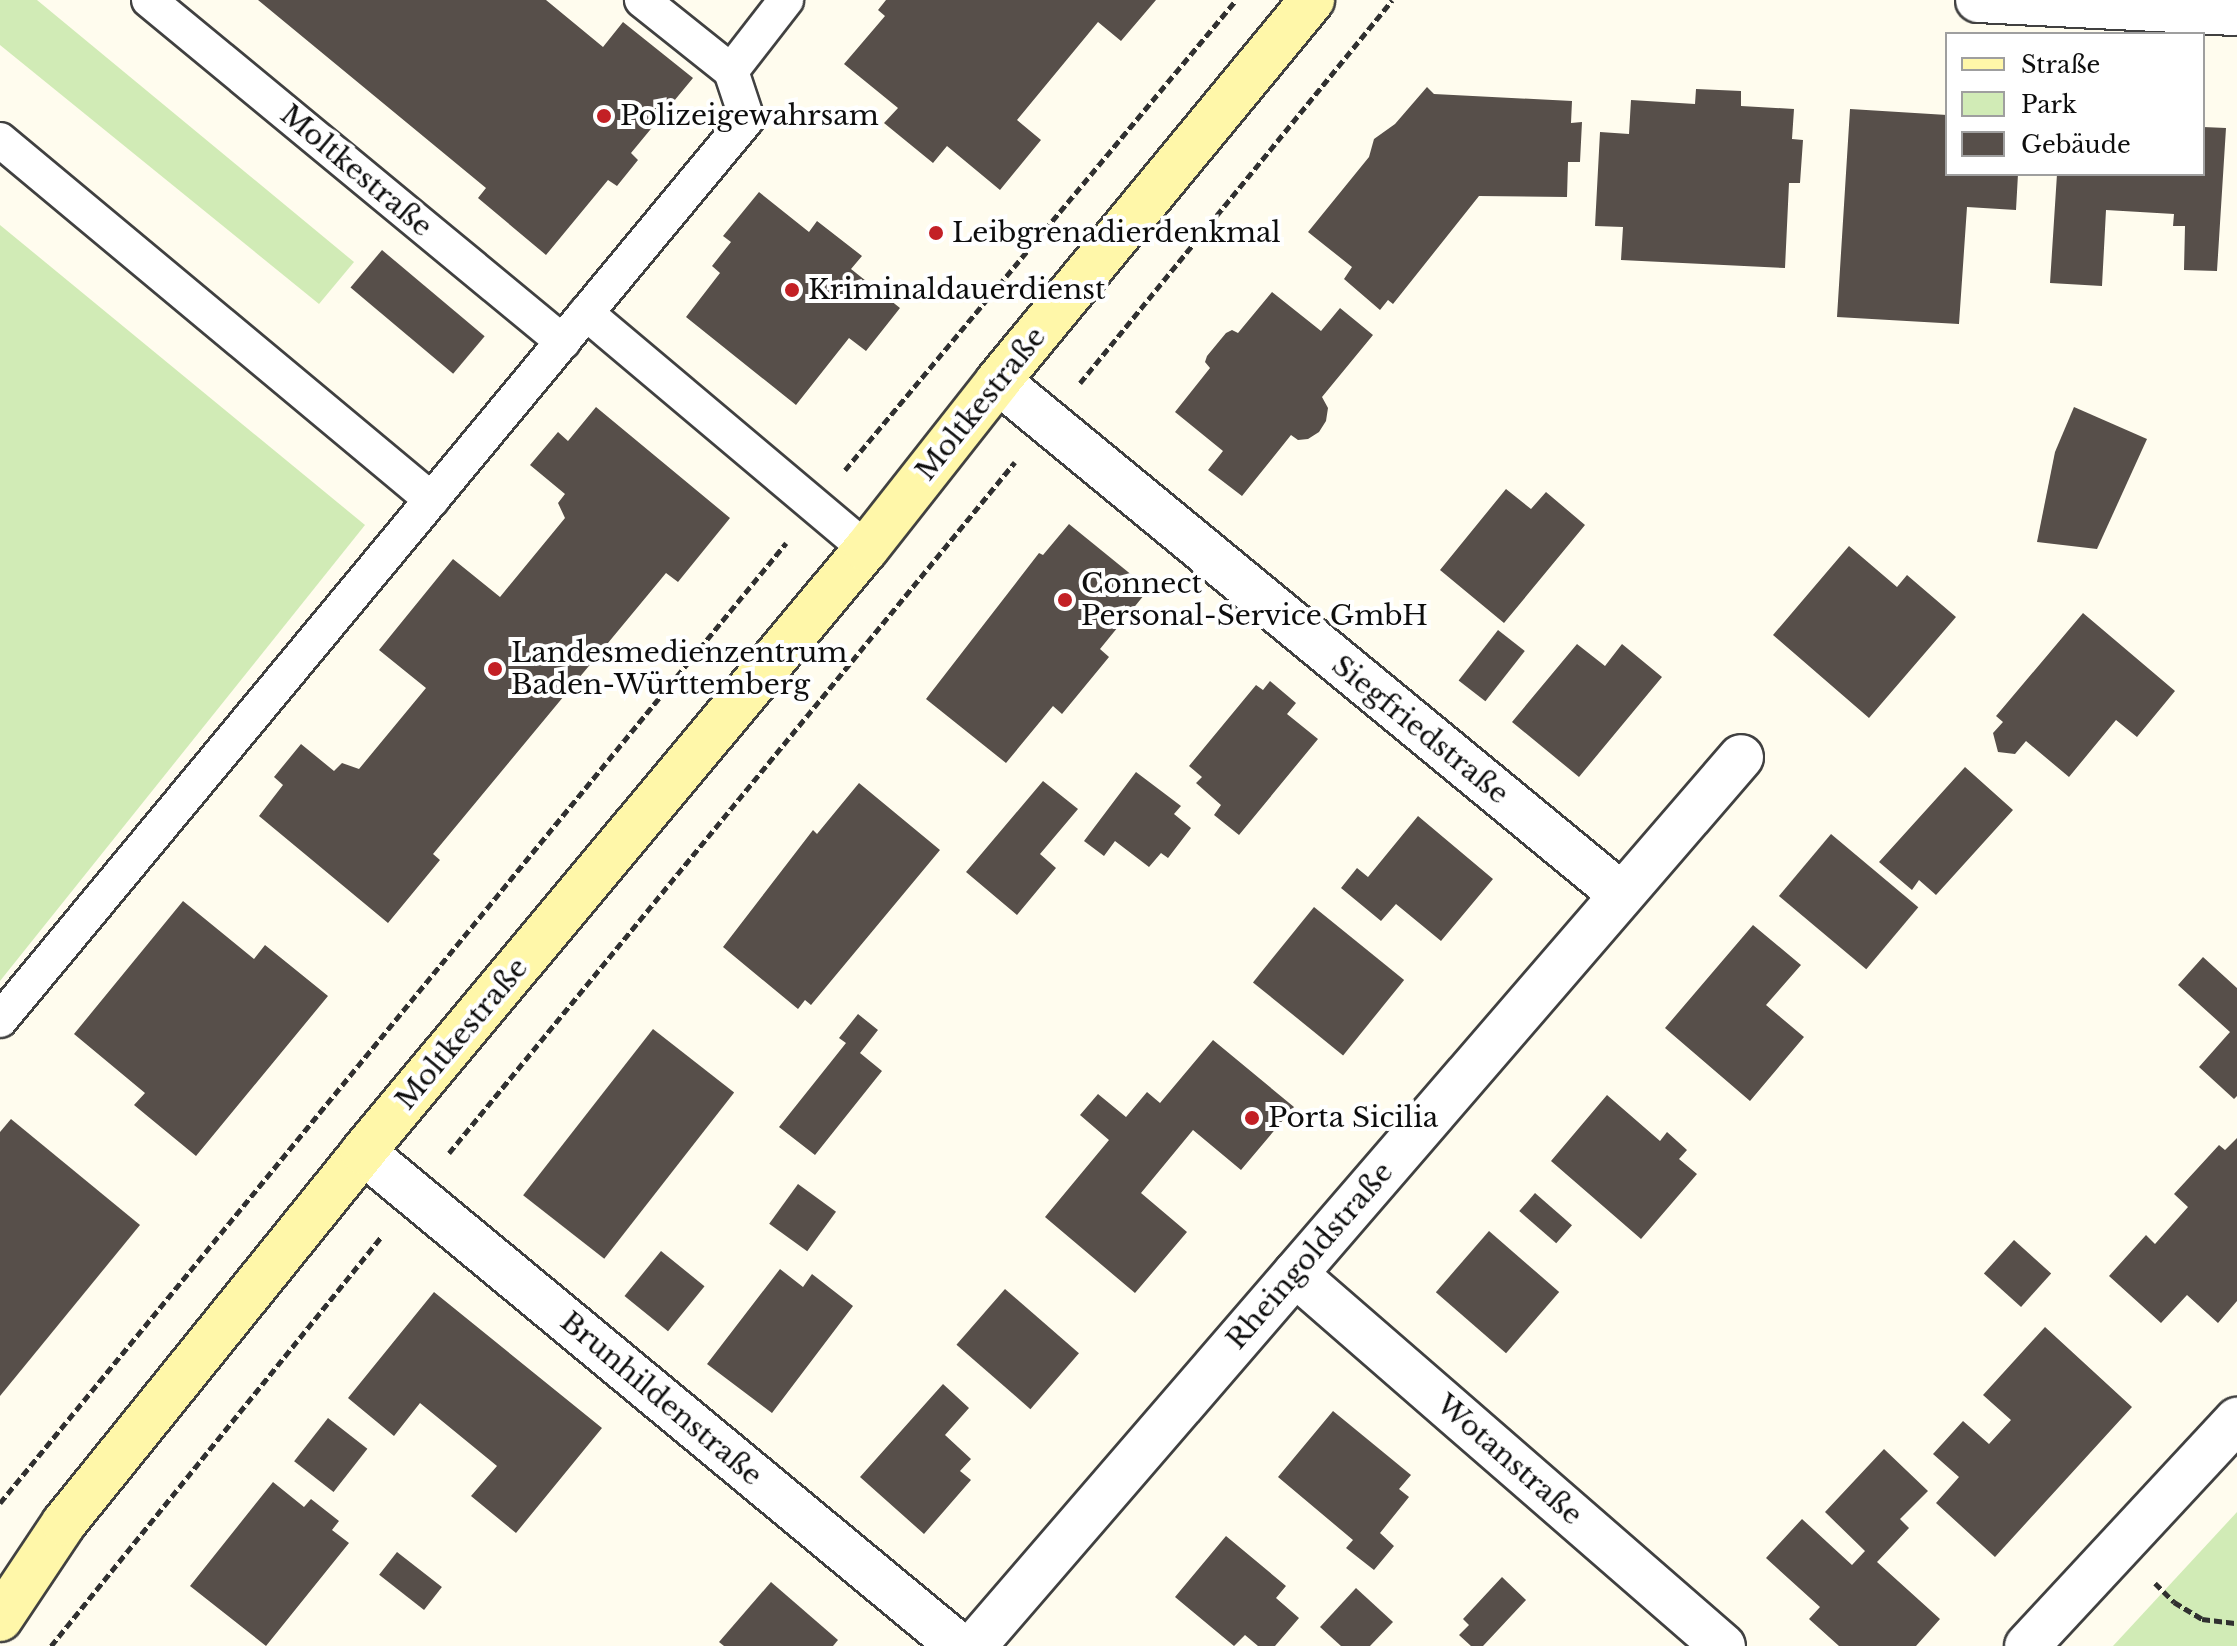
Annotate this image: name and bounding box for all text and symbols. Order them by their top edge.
legend [1945,32,2205,176]
text: Straße [2021,50,2100,79]
text: Park [2021,90,2077,119]
street label: Moltkestraße [273,98,439,244]
place label: Polizeigewahrsam [620,99,879,133]
marker: Polizeigewahrsam [595,107,613,125]
text: Gebäude [2021,130,2131,159]
place label: Leibgrenadierdenkmal [952,216,1281,250]
marker: Leibgrenadierdenkmal [927,224,945,242]
place label: Kriminaldauerdienst [808,273,1106,307]
marker: Kriminaldauerdienst [783,281,801,299]
street label: Moltkestraße [909,321,1053,487]
place label: Connect Personal-Service GmbH [1081,567,1428,633]
marker: Connect Personal-Service GmbH [1056,591,1074,609]
place label: Landesmedienzentrum Baden-Württemberg [511,636,847,702]
street label: Siegfriedstraße [1325,649,1515,811]
marker: Landesmedienzentrum Baden-Württemberg [486,660,504,678]
street label: Moltkestraße [389,951,535,1117]
place label: Porta Sicilia [1268,1101,1439,1135]
marker: Porta Sicilia [1243,1109,1261,1127]
street label: Rheingoldstraße [1220,1156,1400,1356]
street label: Brunhildenstraße [554,1305,768,1493]
street label: Wotanstraße [1429,1388,1589,1532]

